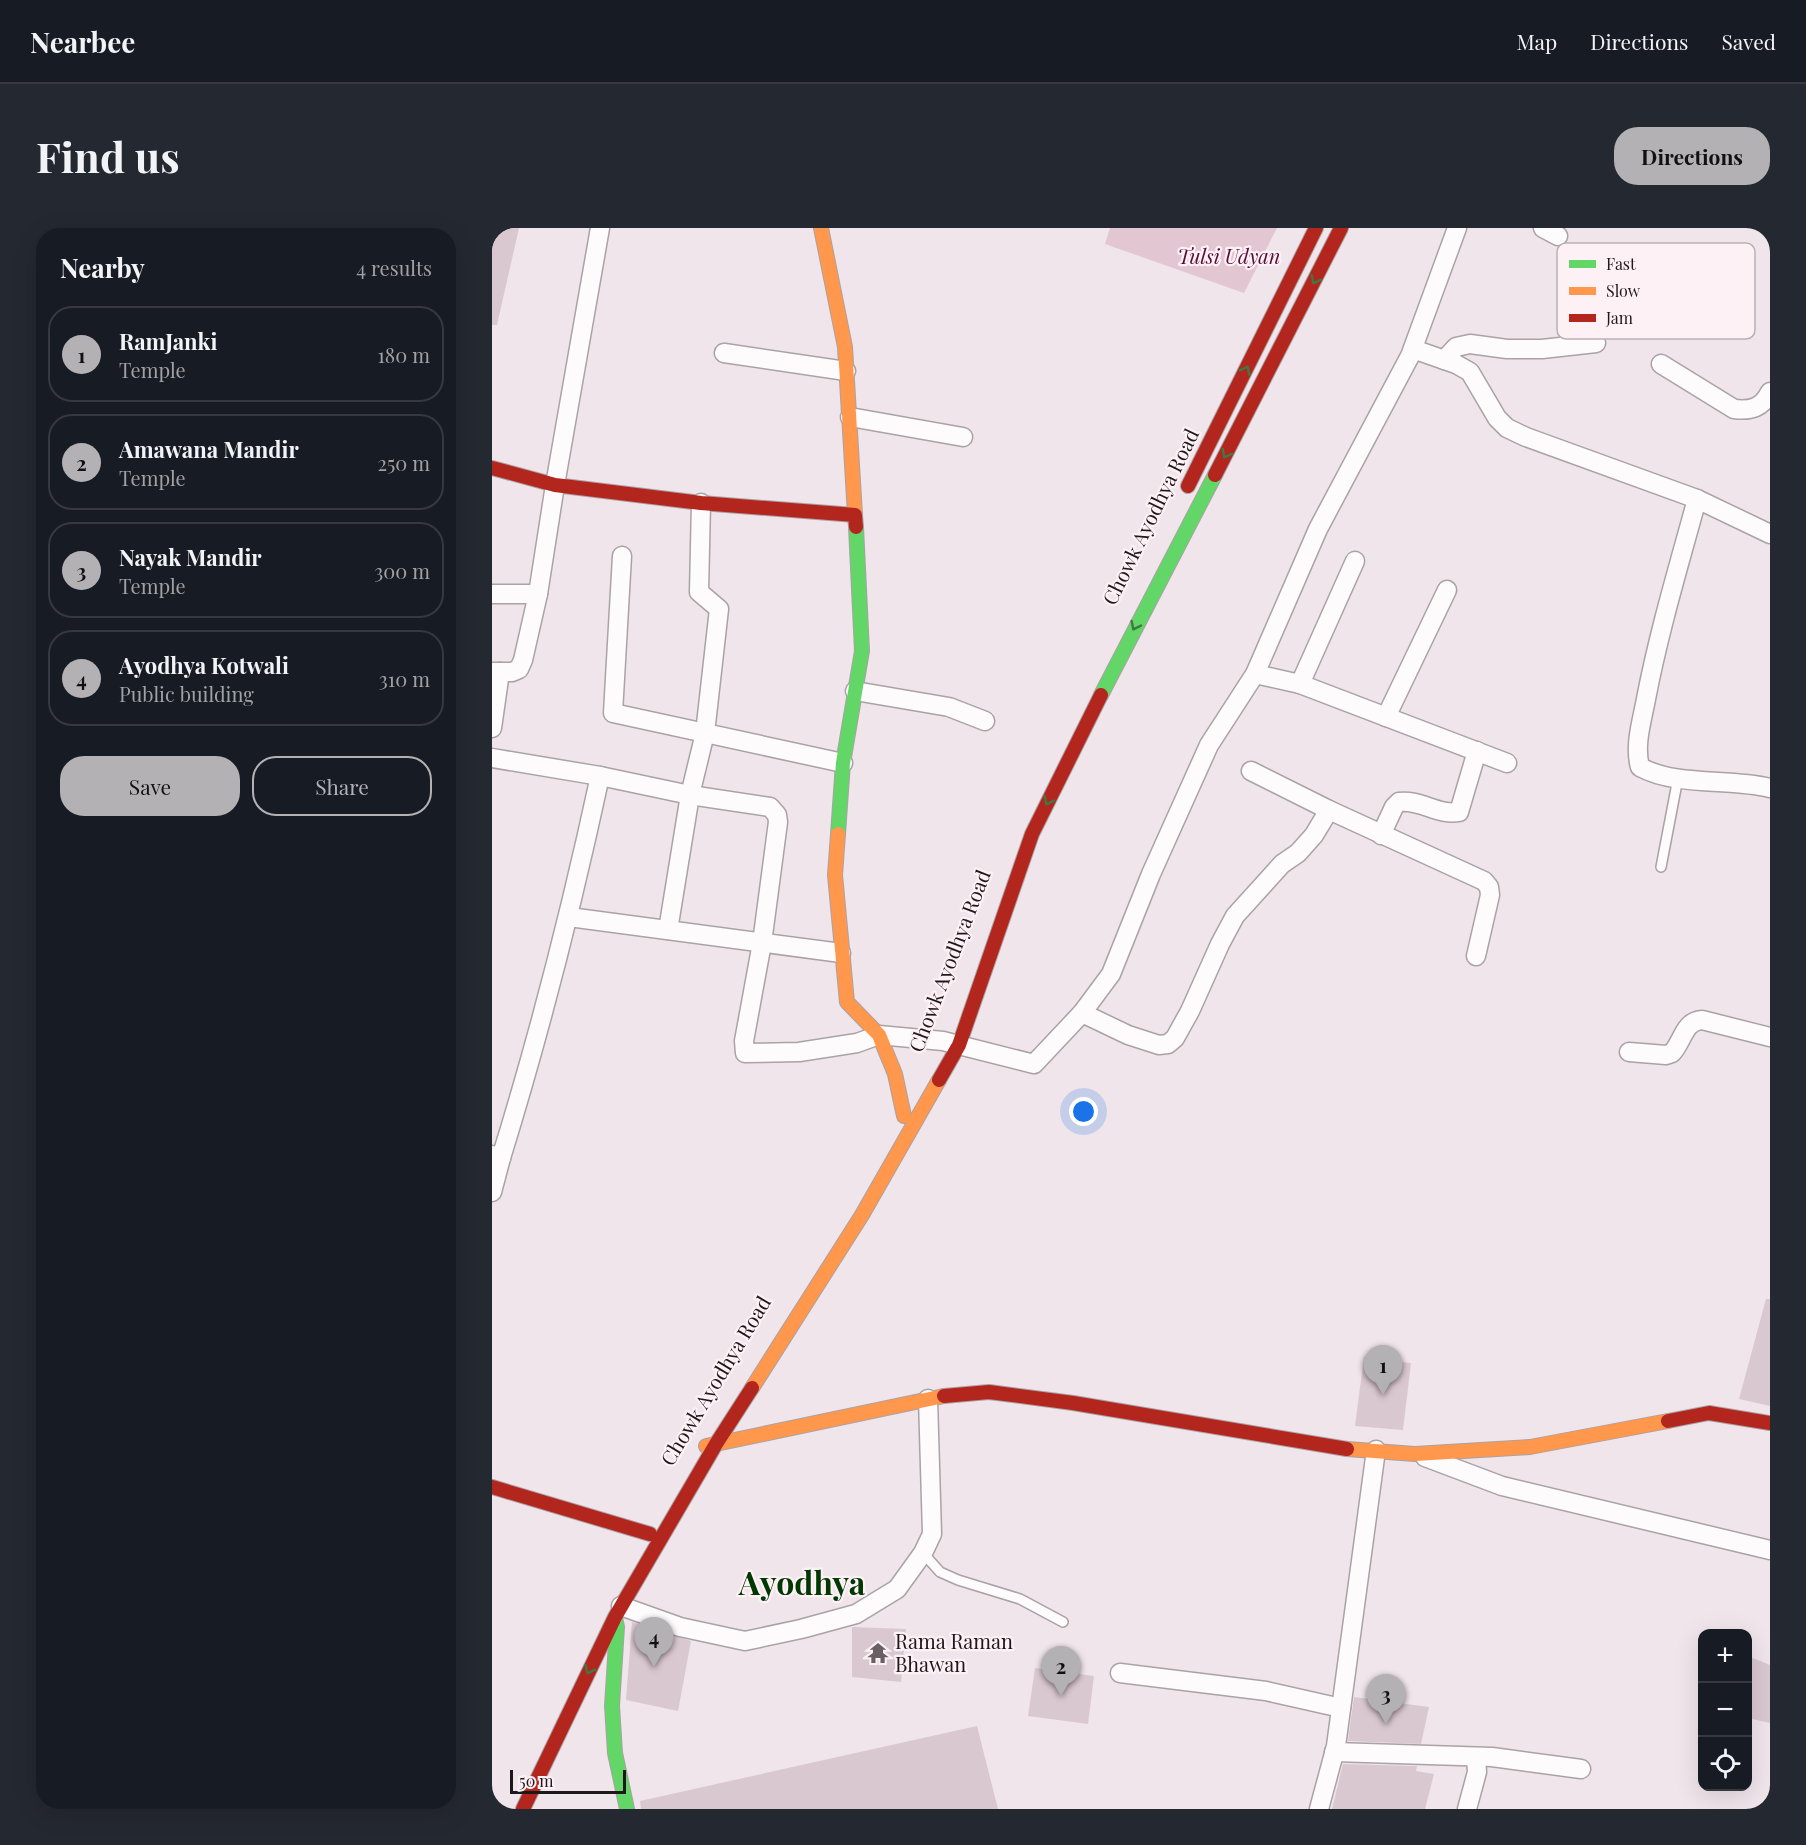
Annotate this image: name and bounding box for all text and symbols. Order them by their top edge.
text: Nearbee [30,23,135,60]
text: Map [1516,27,1557,55]
text: Directions [1590,27,1688,55]
text: Saved [1721,27,1776,55]
button: Directions [1614,127,1770,185]
text: Find us [36,128,180,184]
park label: Tulsi Udyan [1178,242,1280,269]
legend [1557,243,1755,339]
text: Nearby [60,250,145,285]
text: Fast [1606,253,1636,274]
text: 4 results [356,254,432,281]
one-way arrow [1310,274,1322,285]
text: Slow [1606,280,1641,301]
text: Jam [1605,307,1633,328]
text: RamJanki [119,326,217,356]
text: 1 [78,341,85,368]
text: 180 m [377,341,430,368]
text: Temple [119,356,186,383]
one-way arrow [1239,365,1250,376]
street label: Chowk Ayodhya Road [1095,423,1204,609]
text: Amawana Mandir [119,434,299,464]
one-way arrow [1222,448,1233,458]
text: 2 [76,449,87,476]
text: 250 m [377,449,430,476]
text: Temple [119,464,186,491]
text: Nayak Mandir [119,542,262,572]
text: 3 [77,557,86,584]
text: 300 m [374,557,430,584]
text: Temple [119,572,186,599]
one-way arrow [1131,620,1142,631]
text: Ayodhya Kotwali [119,650,289,680]
text: 4 [76,665,87,692]
text: 310 m [379,665,430,692]
text: Public building [119,680,254,707]
button: Save [60,756,240,816]
button: Share [252,756,432,816]
one-way arrow [1044,795,1056,806]
street label: Chowk Ayodhya Road [901,865,996,1055]
your location [1069,1097,1098,1126]
street label: Chowk Ayodhya Road [653,1290,776,1470]
pin: 1 [1364,1346,1402,1395]
district label: Ayodhya [738,1560,866,1603]
pin: 4 [634,1618,674,1667]
place label: Rama Raman Bhawan [895,1627,1013,1677]
map controls [1698,1629,1752,1791]
button: + [1698,1629,1752,1683]
temple icon: Rama Raman Bhawan [866,1641,890,1665]
pin: 2 [1042,1646,1080,1696]
one-way arrow [585,1663,597,1674]
pin: 3 [1366,1674,1406,1724]
button: − [1698,1683,1752,1737]
button: locate [1698,1737,1752,1791]
scale bar [510,1767,626,1794]
text: 50 m [519,1770,553,1791]

